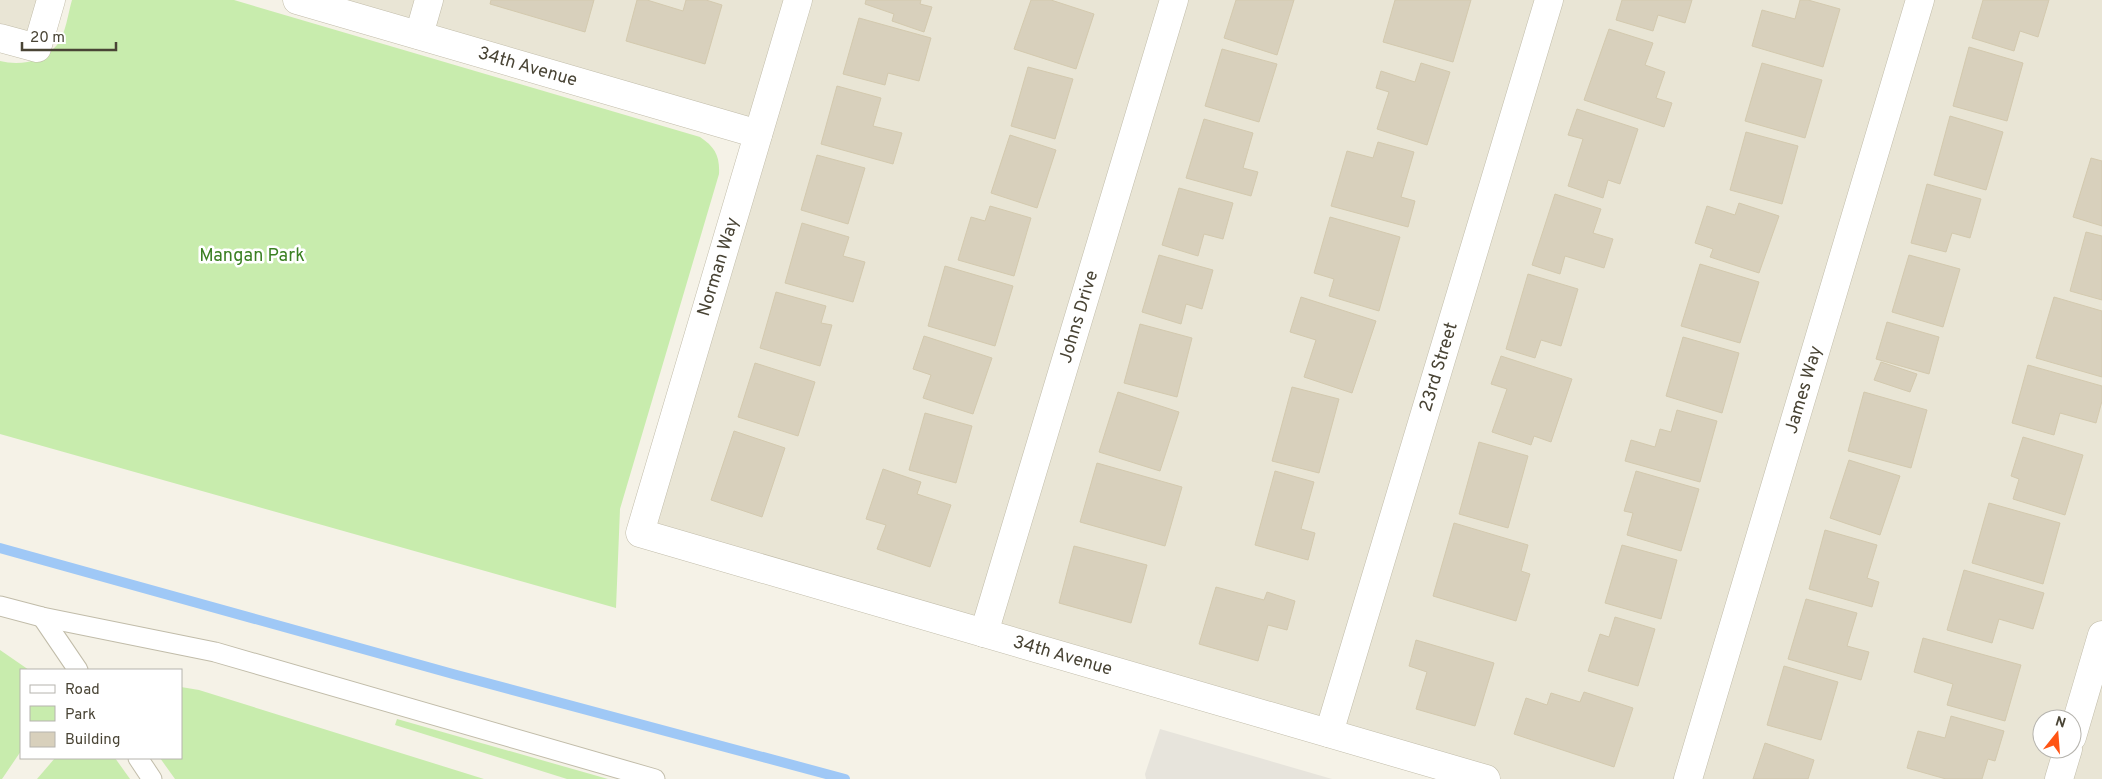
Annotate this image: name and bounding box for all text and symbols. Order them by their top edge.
scale bar [22,20,116,52]
text: 20 m [30,29,65,48]
street label: 34th Avenue [475,42,580,92]
street label: Norman Way [693,215,745,319]
park label: Mangan Park [199,245,305,268]
street label: Johns Drive [1054,268,1104,366]
street label: 23rd Street [1415,320,1463,415]
street label: James Way [1780,343,1828,437]
street label: 34th Avenue [1010,631,1115,681]
legend [20,669,182,759]
text: Road [65,681,100,700]
text: Park [65,706,96,725]
north arrow [2032,709,2082,759]
text: N [2053,713,2068,733]
text: Building [65,731,120,750]

